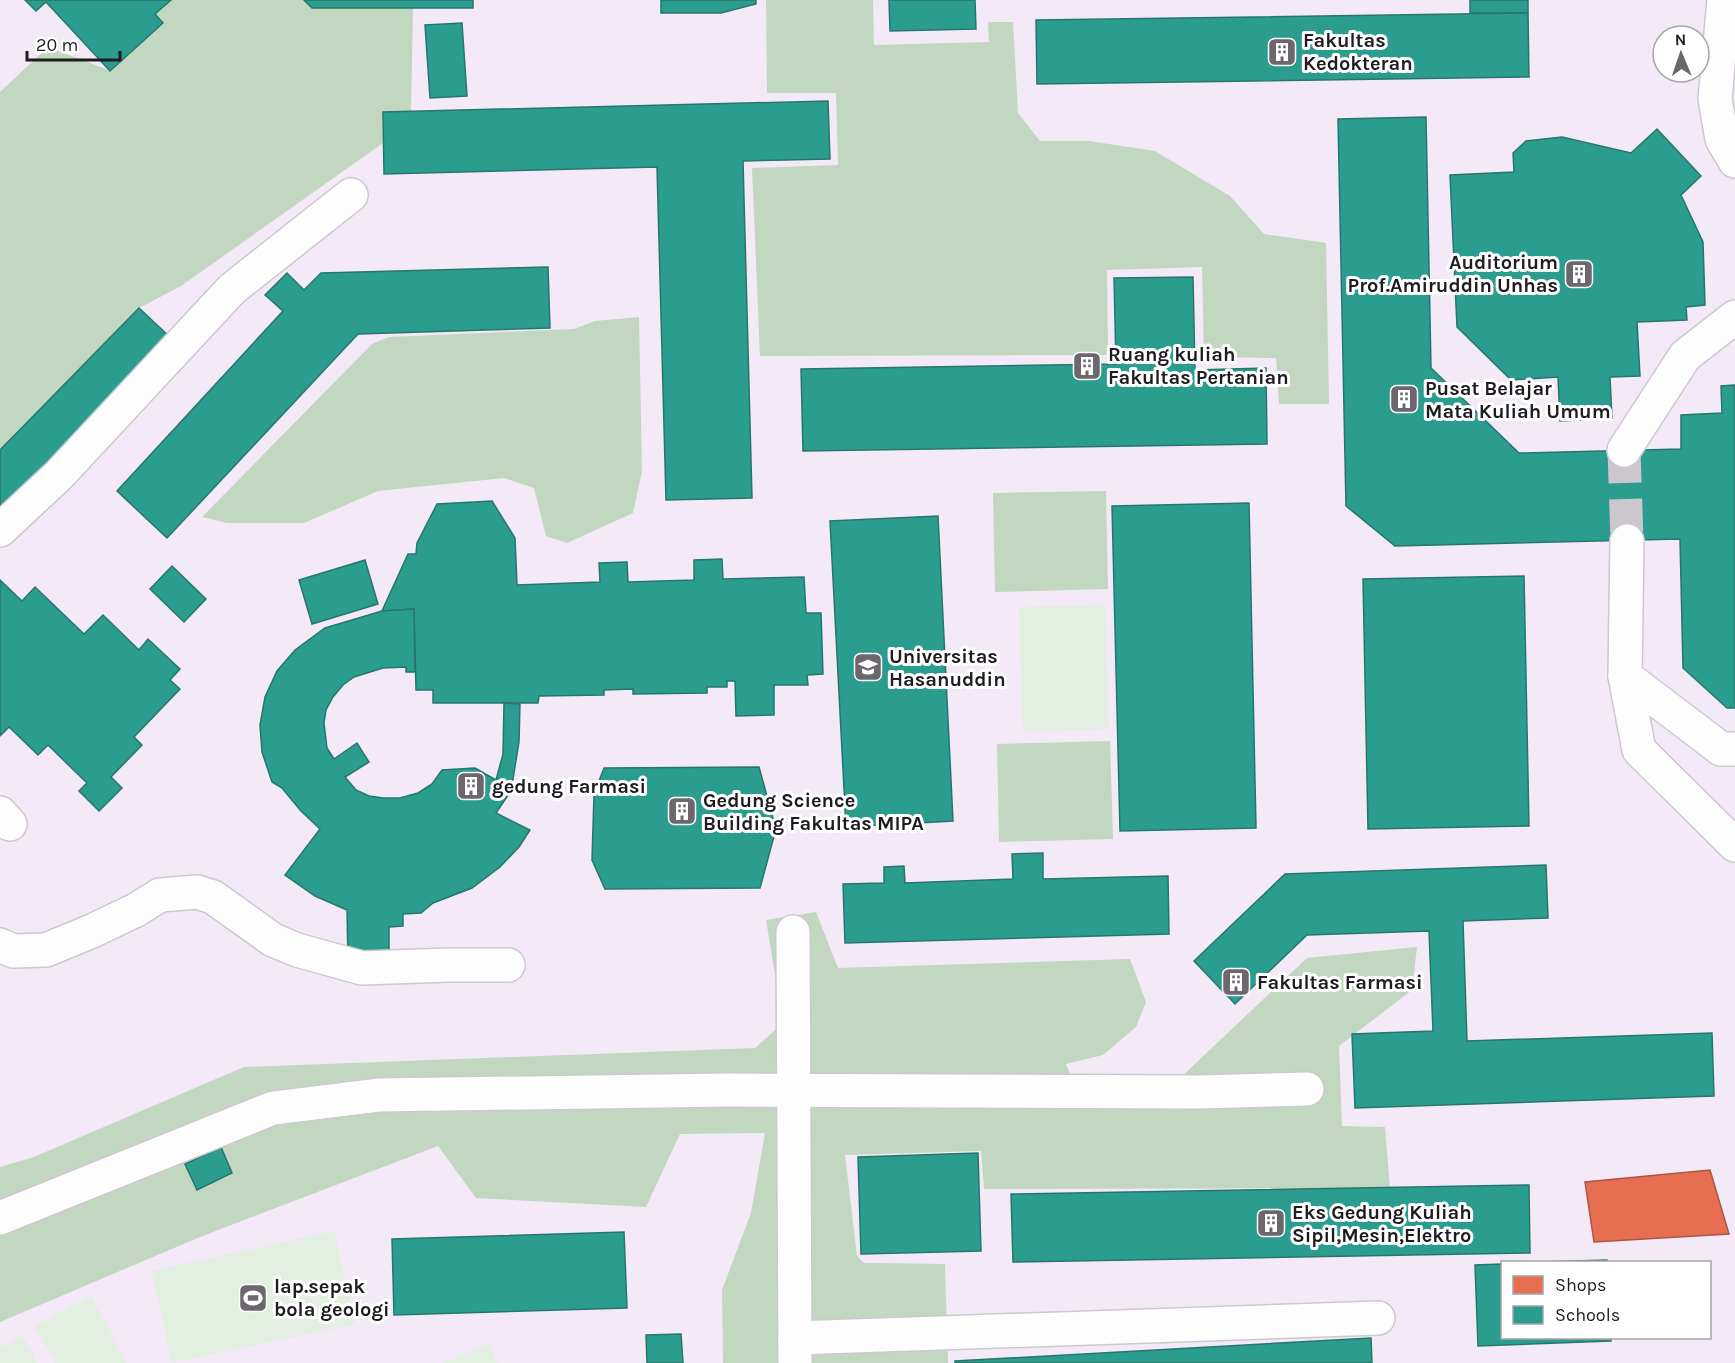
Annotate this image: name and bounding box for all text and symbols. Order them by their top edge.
scale bar [27,24,120,62]
north arrow [1651,24,1711,84]
place label: Fakultas Kedokteran [1303,29,1413,75]
text: N [1674,30,1687,49]
text: 20 m [36,34,78,56]
building icon: Fakultas Kedokteran [1266,36,1298,68]
place label: Auditorium Prof.Amiruddin Unhas [1348,251,1558,297]
building icon: Auditorium Prof.Amiruddin Unhas [1563,258,1595,290]
place label: Ruang kuliah Fakultas Pertanian [1108,343,1289,389]
building icon: Ruang kuliah Fakultas Pertanian [1071,350,1103,382]
place label: Pusat Belajar Mata Kuliah Umum [1425,377,1611,423]
building icon: Pusat Belajar Mata Kuliah Umum [1388,383,1420,415]
place label: Universitas Hasanuddin [889,645,1006,691]
school or university icon: Universitas Hasanuddin [852,651,884,683]
building icon: gedung Farmasi [455,770,487,802]
place label: gedung Farmasi [492,775,646,798]
place label: Gedung Science Building Fakultas MIPA [703,789,924,835]
building icon: Gedung Science Building Fakultas MIPA [666,795,698,827]
building icon: Fakultas Farmasi [1220,966,1252,998]
place label: Fakultas Farmasi [1257,971,1423,994]
place label: Eks Gedung Kuliah Sipil,Mesin,Elektro [1292,1201,1472,1247]
building icon: Eks Gedung Kuliah Sipil,Mesin,Elektro [1255,1207,1287,1239]
legend [1501,1261,1711,1339]
text: Shops [1555,1274,1607,1296]
place label: lap.sepak bola geologi [274,1275,390,1321]
sports icon: lap.sepak bola geologi [237,1282,269,1314]
text: Schools [1555,1304,1620,1326]

